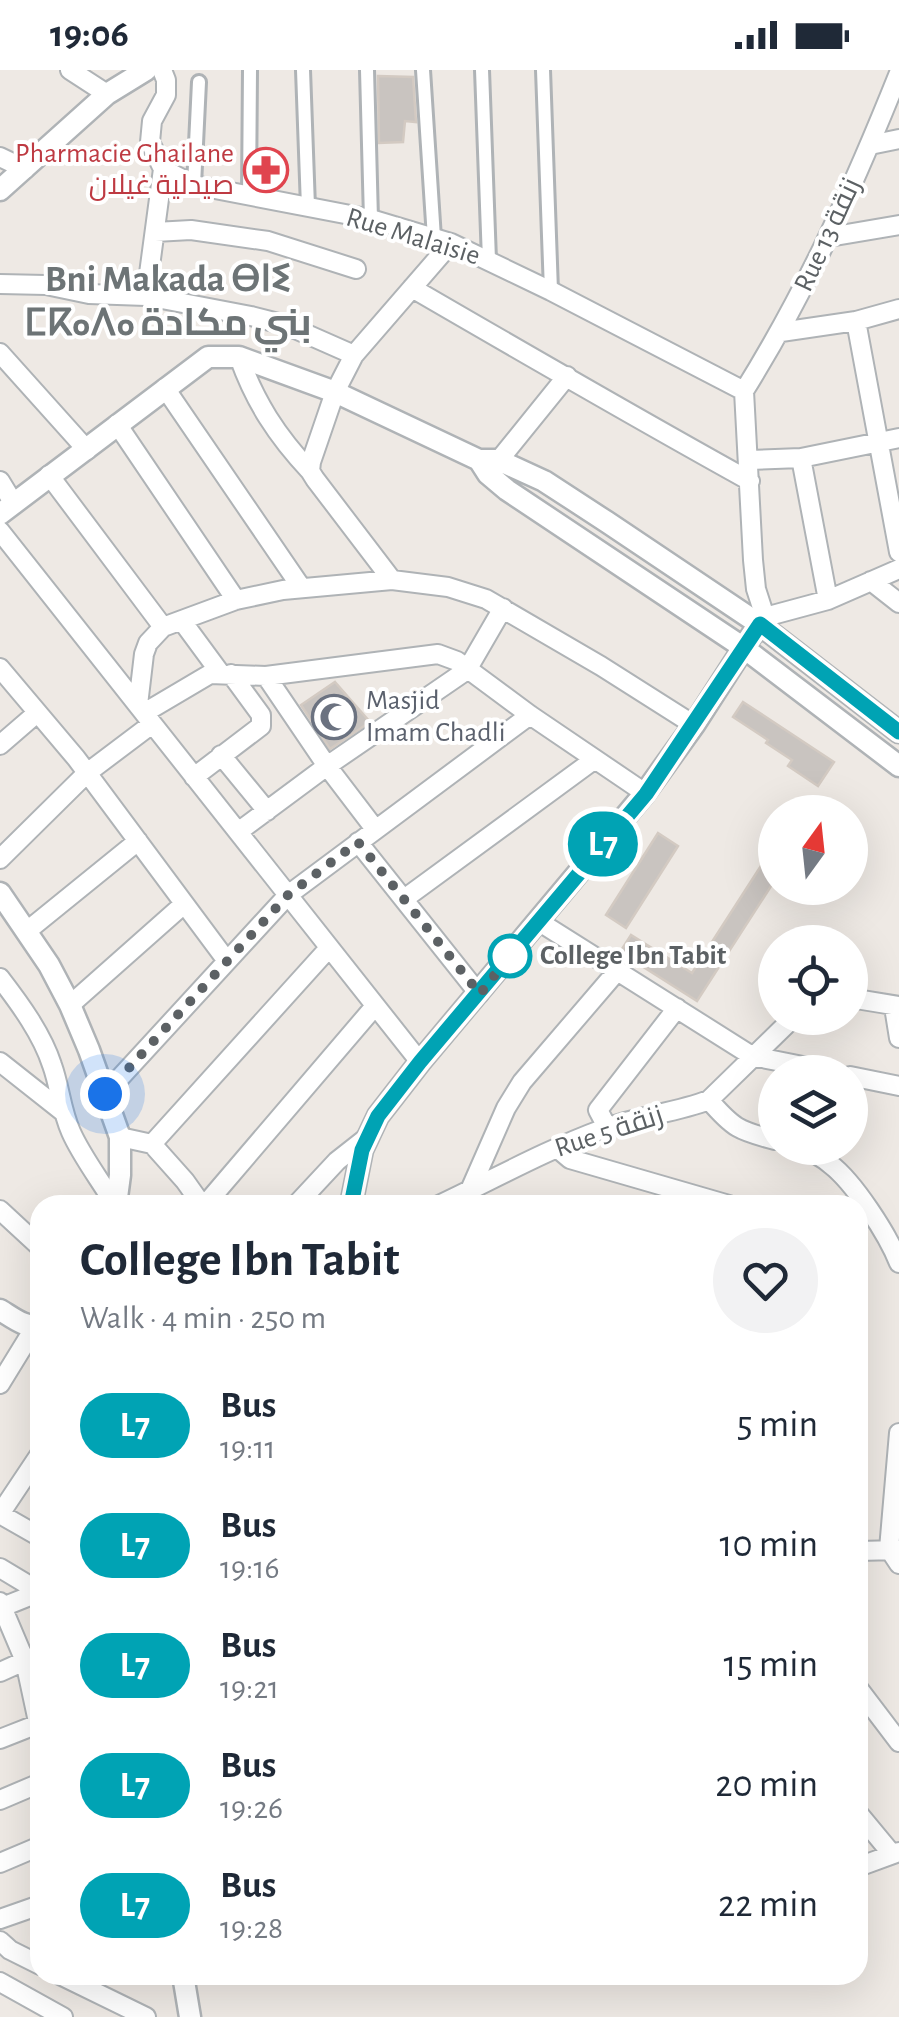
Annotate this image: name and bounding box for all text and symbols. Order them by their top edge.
text: 19:06 [50,16,129,54]
place label: Pharmacie Ghailane صيدلية غيلان [15,140,234,201]
pharmacy icon: Pharmacie Ghailane صيدلية غيلان [243,147,289,193]
street label: Rue 13 زنقة [790,174,866,296]
street label: Rue Malaisie [343,203,483,271]
district label: Bni Makada ⴱⵏⵉ ⵎⴽⴰⴷⴰ بني مكادة [24,261,312,353]
place label: Masjid Imam Chadli [366,687,506,747]
mosque icon: Masjid Imam Chadli [311,694,357,740]
north arrow [758,795,868,905]
map controls [758,795,868,1165]
line badge: L7 [558,812,648,876]
text: L7 [588,827,618,862]
button: locate [758,925,868,1035]
marker: College Ibn Tabit [489,935,531,977]
place label: College Ibn Tabit [540,942,727,970]
button: layers [758,1055,868,1165]
your location [80,1069,130,1119]
street label: Rue 5 زنقة [551,1101,667,1163]
button: heart [713,1228,818,1333]
text: College Ibn Tabit [80,1237,399,1285]
text: Walk · 4 min · 250 m [80,1302,326,1334]
text: Bus [220,1387,276,1425]
text: 5 min [737,1406,818,1444]
text: L7 [120,1408,150,1443]
text: 19:11 [220,1432,275,1464]
text: Bus [220,1507,276,1545]
text: 10 min [719,1526,818,1564]
text: L7 [120,1528,150,1563]
text: 19:16 [220,1552,279,1584]
text: Bus [220,1627,276,1665]
text: 15 min [724,1646,818,1684]
text: L7 [120,1648,150,1683]
text: 19:21 [220,1672,279,1704]
text: Bus [220,1747,276,1785]
text: 20 min [715,1766,818,1804]
text: L7 [120,1768,150,1803]
text: 19:26 [220,1792,283,1824]
text: Bus [220,1867,276,1905]
text: 22 min [718,1886,818,1924]
text: L7 [120,1888,150,1923]
text: 19:28 [220,1912,283,1944]

